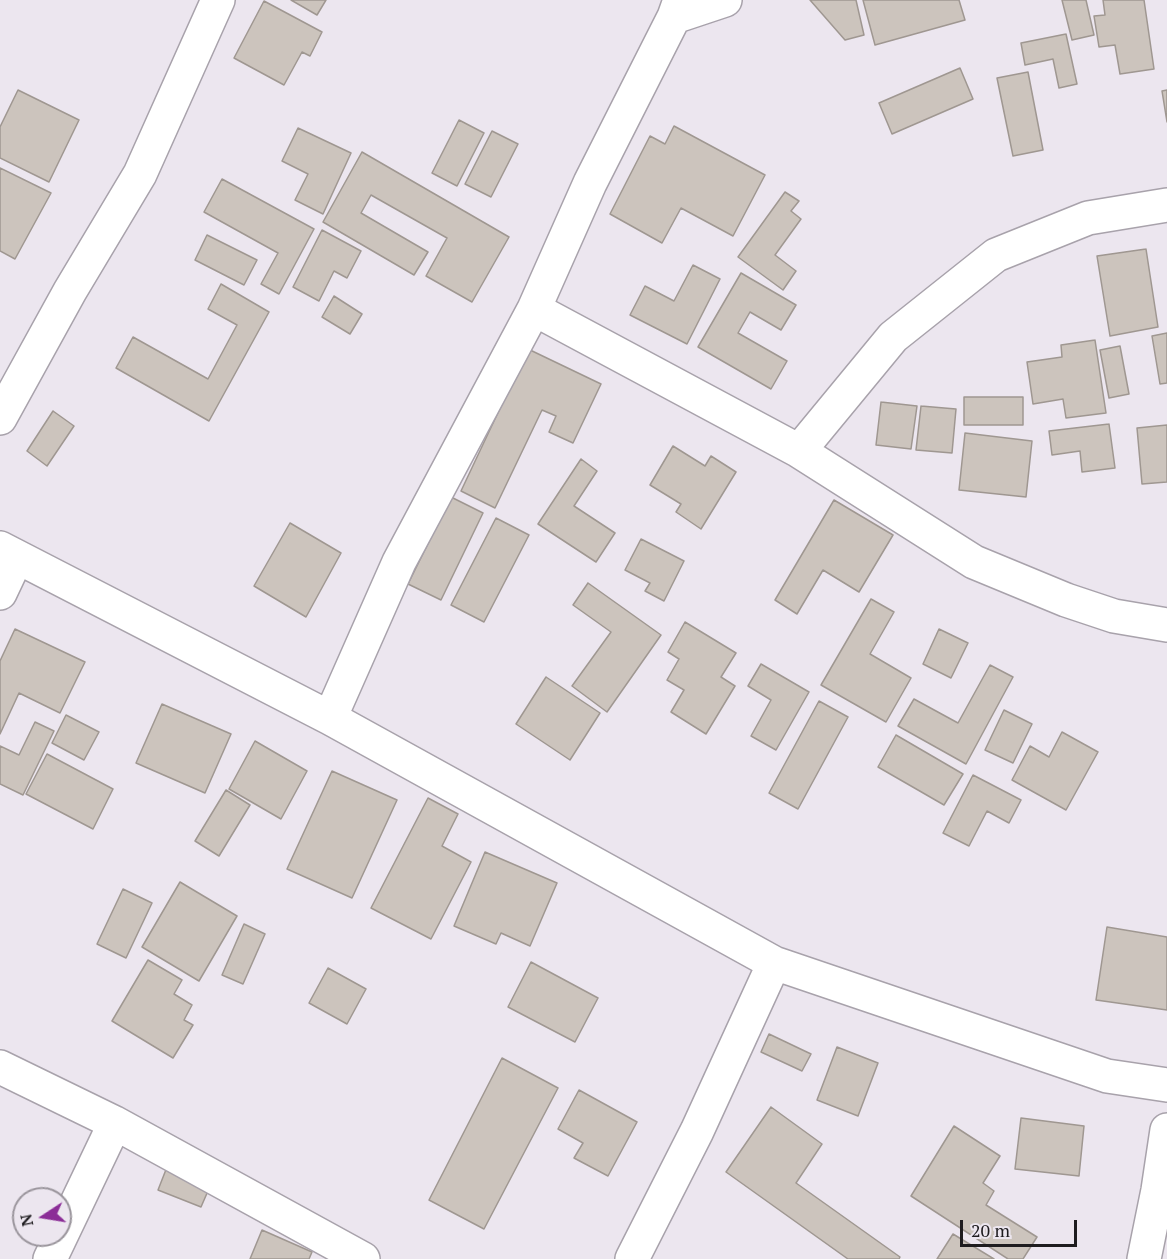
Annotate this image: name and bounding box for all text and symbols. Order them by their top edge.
north arrow [12,1187,72,1247]
scale bar [963,1208,1080,1246]
text: N [14,1212,38,1229]
text: 20 m [971,1218,1010,1242]

